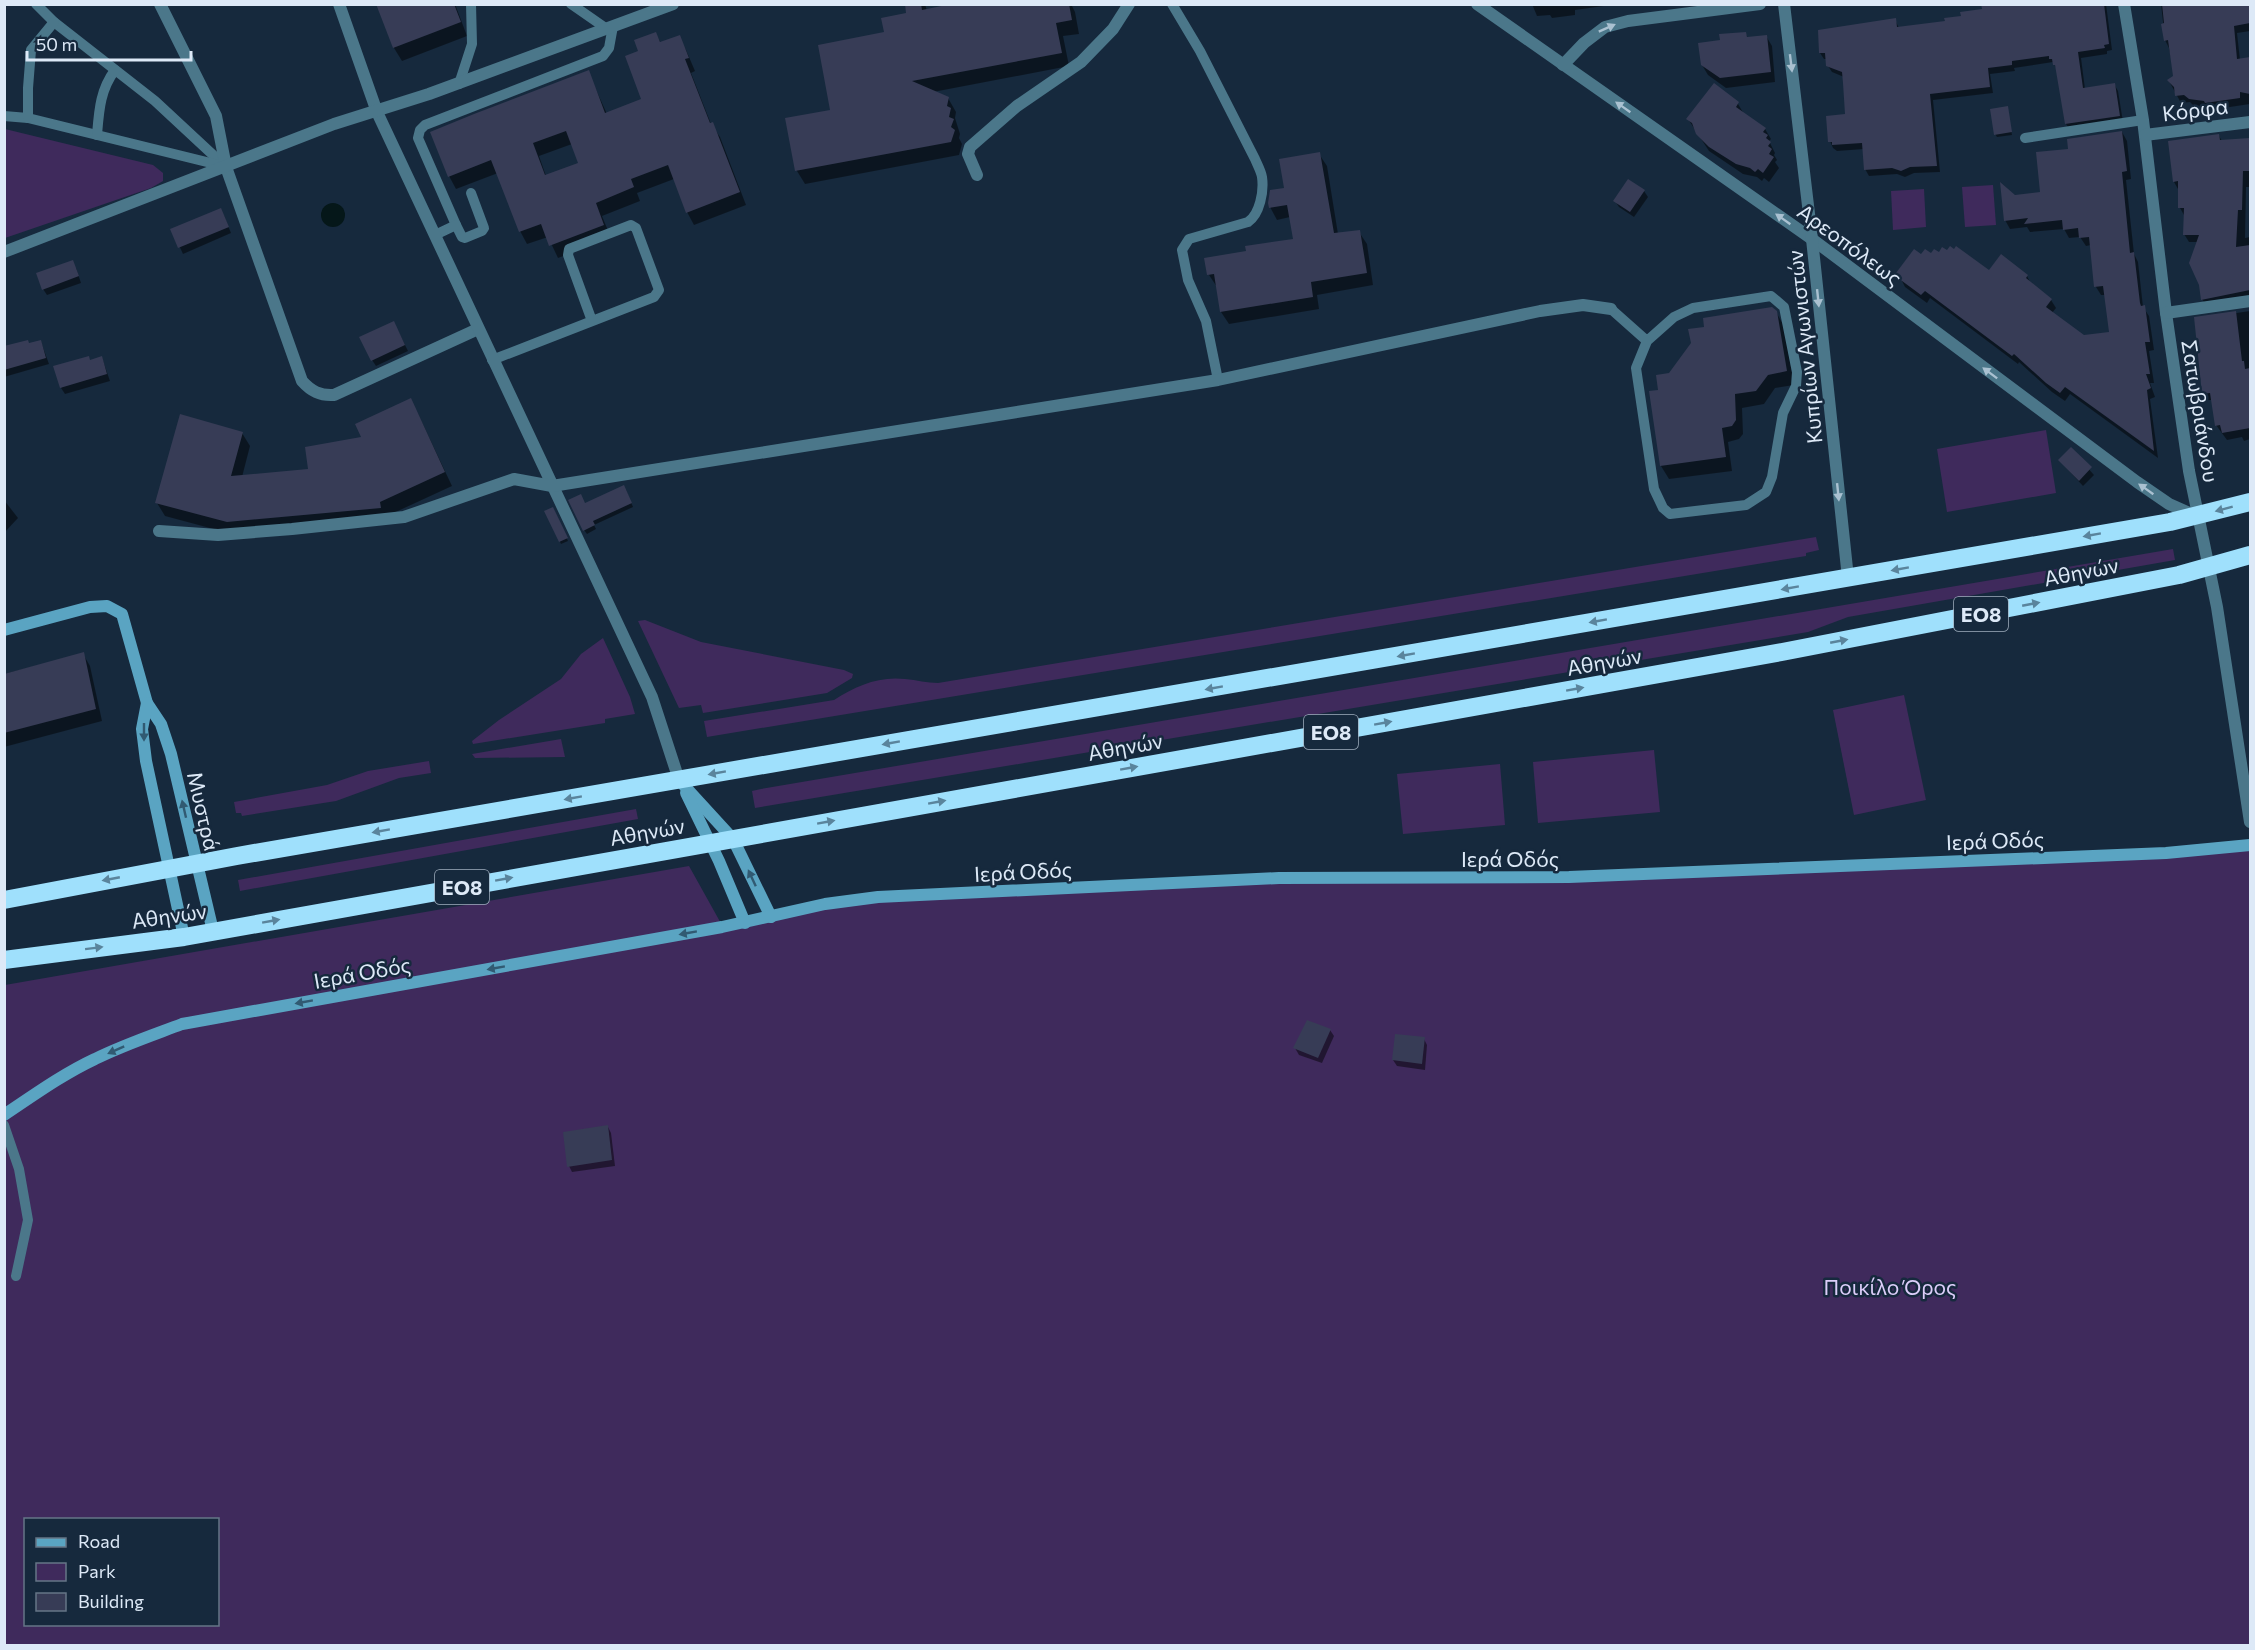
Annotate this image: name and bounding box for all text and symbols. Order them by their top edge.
one-way arrow [1599,23,1617,33]
scale bar [27,24,190,62]
text: 50 m [36,33,77,55]
one-way arrow [1786,53,1795,72]
street label: Κόρφα [2161,93,2229,125]
one-way arrow [1615,102,1631,113]
street label: Αρεοπόλεως [1793,198,1907,290]
one-way arrow [1775,213,1791,225]
street label: Κυπρίων Αγωνιστών [1781,249,1827,445]
one-way arrow [1813,289,1823,308]
street label: Σατωβριάνδου [2177,338,2225,484]
one-way arrow [1982,367,1997,379]
one-way arrow [1833,482,1843,501]
one-way arrow [2139,483,2155,495]
one-way arrow [2215,505,2233,514]
one-way arrow [2082,531,2101,540]
street label: Αθηνών [2042,551,2121,590]
one-way arrow [1890,565,1909,574]
one-way arrow [1781,584,1800,593]
road number: ΕΟ8 [1954,597,2008,631]
one-way arrow [2022,599,2041,608]
one-way arrow [1588,617,1607,626]
one-way arrow [1830,636,1849,645]
street label: Αθηνών [1565,642,1644,680]
one-way arrow [1396,650,1415,659]
one-way arrow [1204,684,1223,693]
one-way arrow [1565,684,1584,693]
road number: ΕΟ8 [1304,715,1358,749]
one-way arrow [1373,718,1392,727]
one-way arrow [139,722,149,741]
street label: Αθηνών [1086,727,1165,765]
one-way arrow [882,739,901,748]
one-way arrow [1119,763,1138,772]
street label: Μυστρά [183,769,225,853]
one-way arrow [707,769,726,778]
one-way arrow [563,794,582,803]
one-way arrow [927,797,946,806]
one-way arrow [178,800,188,818]
street label: Αθηνών [608,812,687,850]
one-way arrow [816,817,835,826]
street label: Ιερά Οδός [1945,826,2045,854]
one-way arrow [371,827,390,836]
street label: Ιερά Οδός [1461,846,1559,871]
street label: Ιερά Οδός [973,856,1073,886]
one-way arrow [748,869,757,886]
road number: ΕΟ8 [435,870,489,904]
one-way arrow [495,874,514,883]
one-way arrow [102,875,121,884]
street label: Αθηνών [130,897,208,933]
one-way arrow [261,916,280,925]
one-way arrow [678,929,697,938]
one-way arrow [85,944,104,953]
street label: Ιερά Οδός [311,951,413,993]
one-way arrow [486,964,505,973]
one-way arrow [294,998,313,1007]
one-way arrow [107,1045,124,1054]
park label: Ποικίλο Όρος [1824,1274,1956,1299]
legend [24,1518,219,1626]
text: Road [78,1530,120,1552]
text: Park [78,1560,116,1582]
text: Building [78,1590,144,1612]

